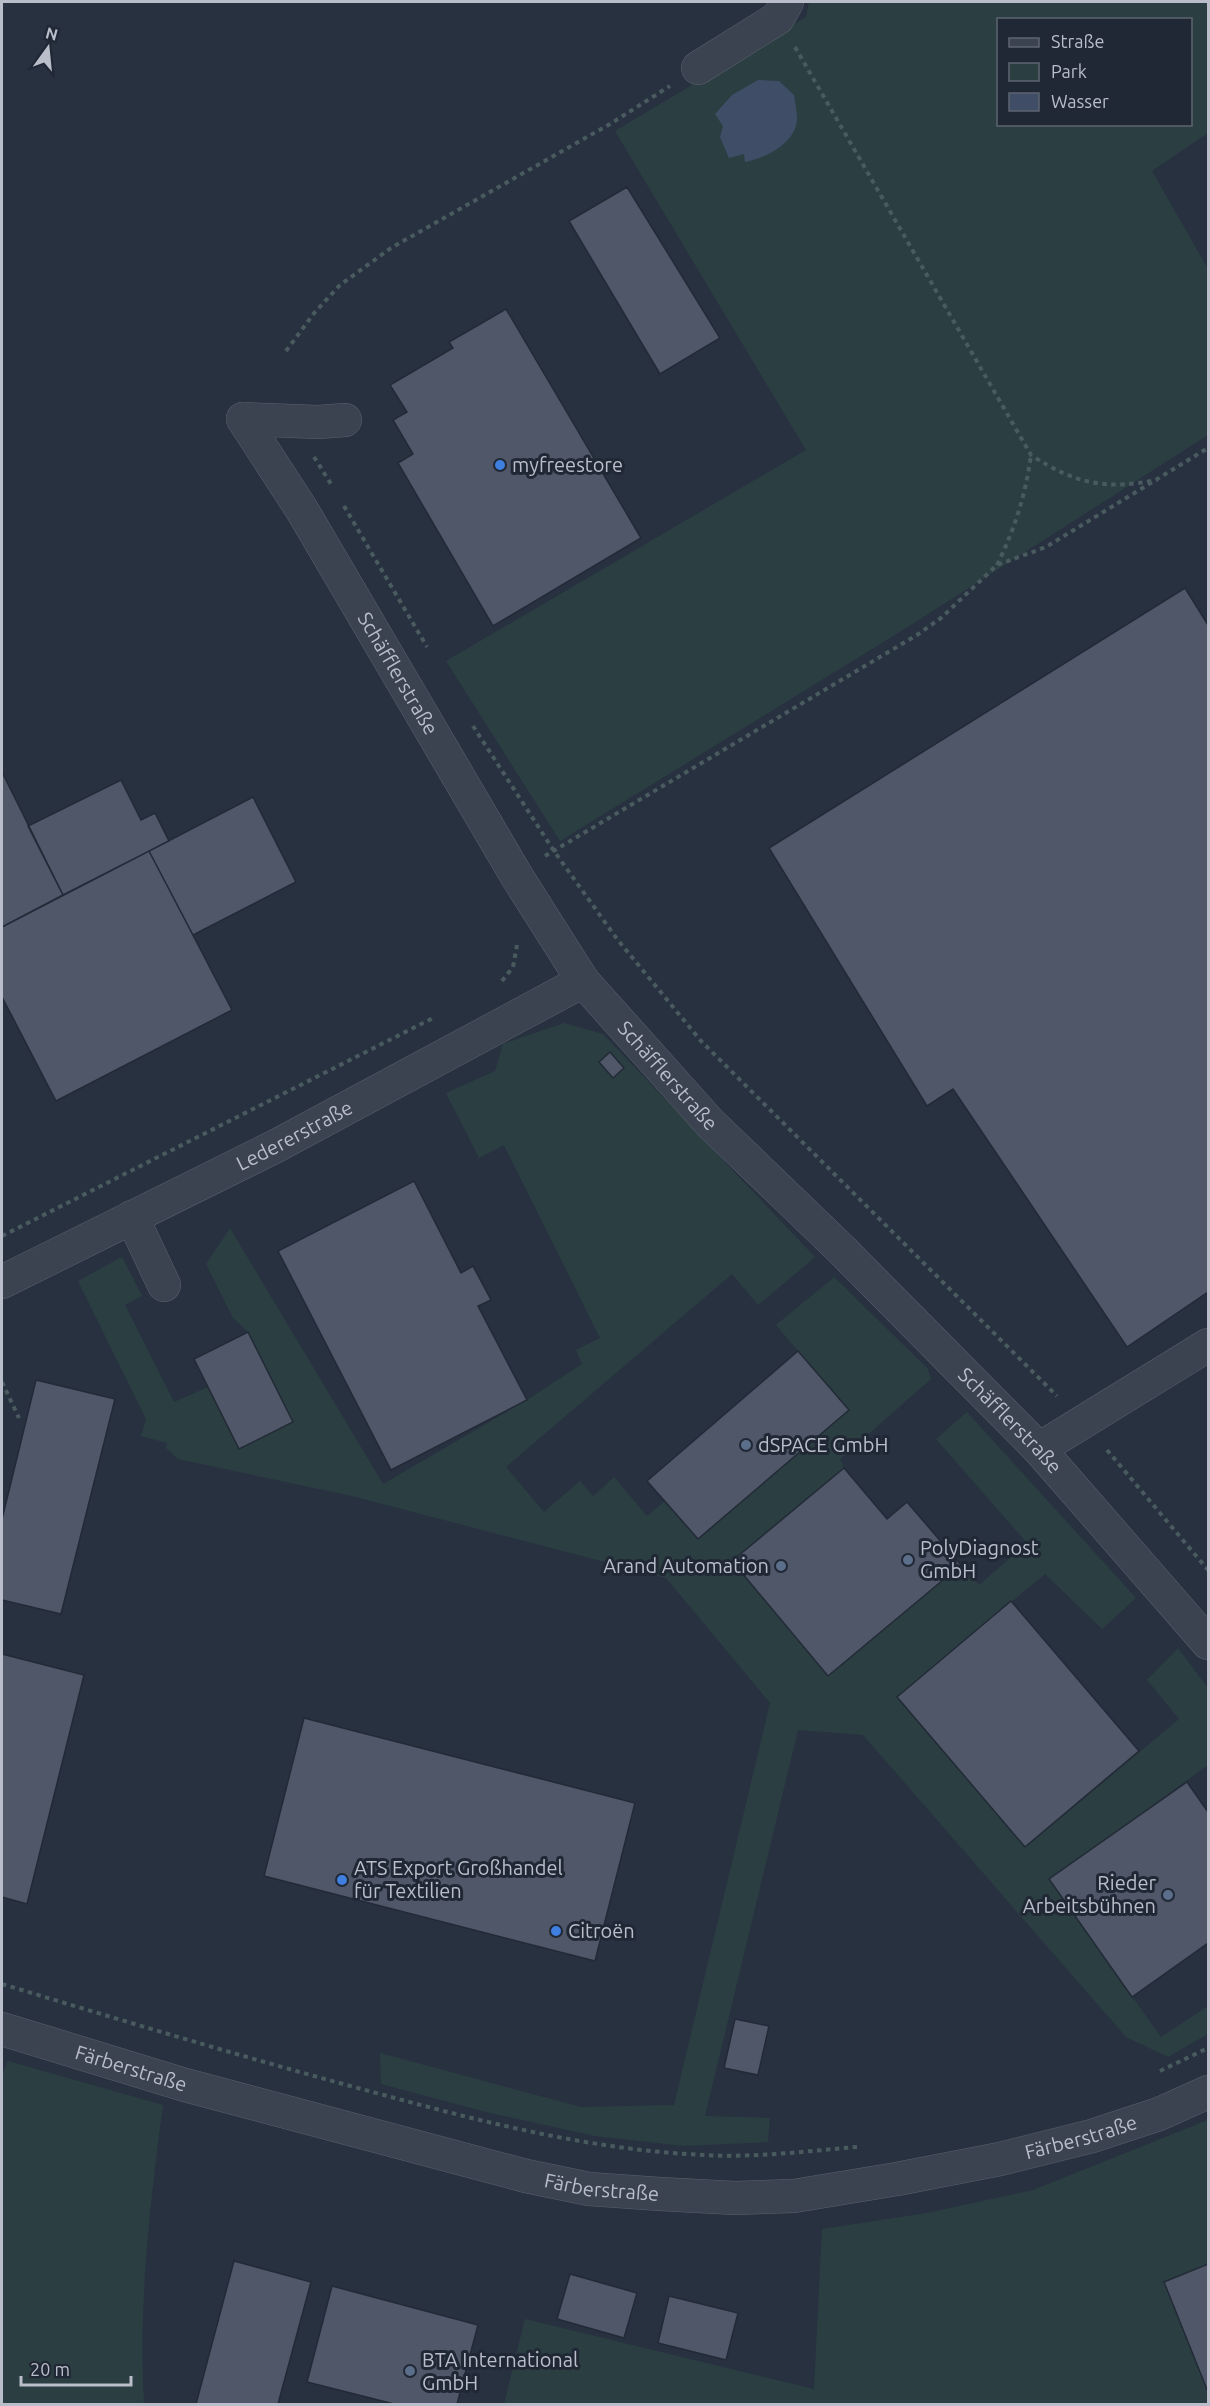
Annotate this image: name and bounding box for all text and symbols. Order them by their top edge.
north arrow [18,18,78,78]
legend [997,18,1192,126]
text: N [44,23,60,44]
text: Straße [1051,31,1104,51]
text: Park [1051,61,1087,81]
text: Wasser [1051,91,1109,111]
place label: myfreestore [512,453,623,476]
marker: myfreestore [493,458,507,472]
street label: Schäfflerstraße [353,608,443,739]
street label: Schäfflerstraße [613,1016,722,1135]
street label: Ledererstraße [232,1095,356,1175]
street label: Schäfflerstraße [954,1363,1067,1478]
place label: dSPACE GmbH [758,1433,888,1456]
marker: dSPACE GmbH [739,1438,753,1452]
place label: PolyDiagnost GmbH [920,1536,1039,1582]
marker: PolyDiagnost GmbH [901,1553,915,1567]
place label: Arand Automation [603,1554,769,1577]
marker: Arand Automation [774,1559,788,1573]
place label: ATS Export Großhandel für Textilien [354,1856,563,1902]
place label: Rieder Arbeitsbühnen [1023,1871,1156,1917]
marker: ATS Export Großhandel für Textilien [335,1873,349,1887]
marker: Rieder Arbeitsbühnen [1161,1888,1175,1902]
place label: Citroën [568,1919,635,1942]
marker: Citroën [549,1924,563,1938]
street label: Färberstraße [73,2040,190,2096]
street label: Färberstraße [1022,2110,1140,2163]
street label: Färberstraße [542,2168,660,2205]
place label: BTA International GmbH [422,2348,578,2394]
scale bar [21,2349,130,2387]
text: 20 m [30,2359,70,2379]
marker: BTA International GmbH [403,2364,417,2378]

